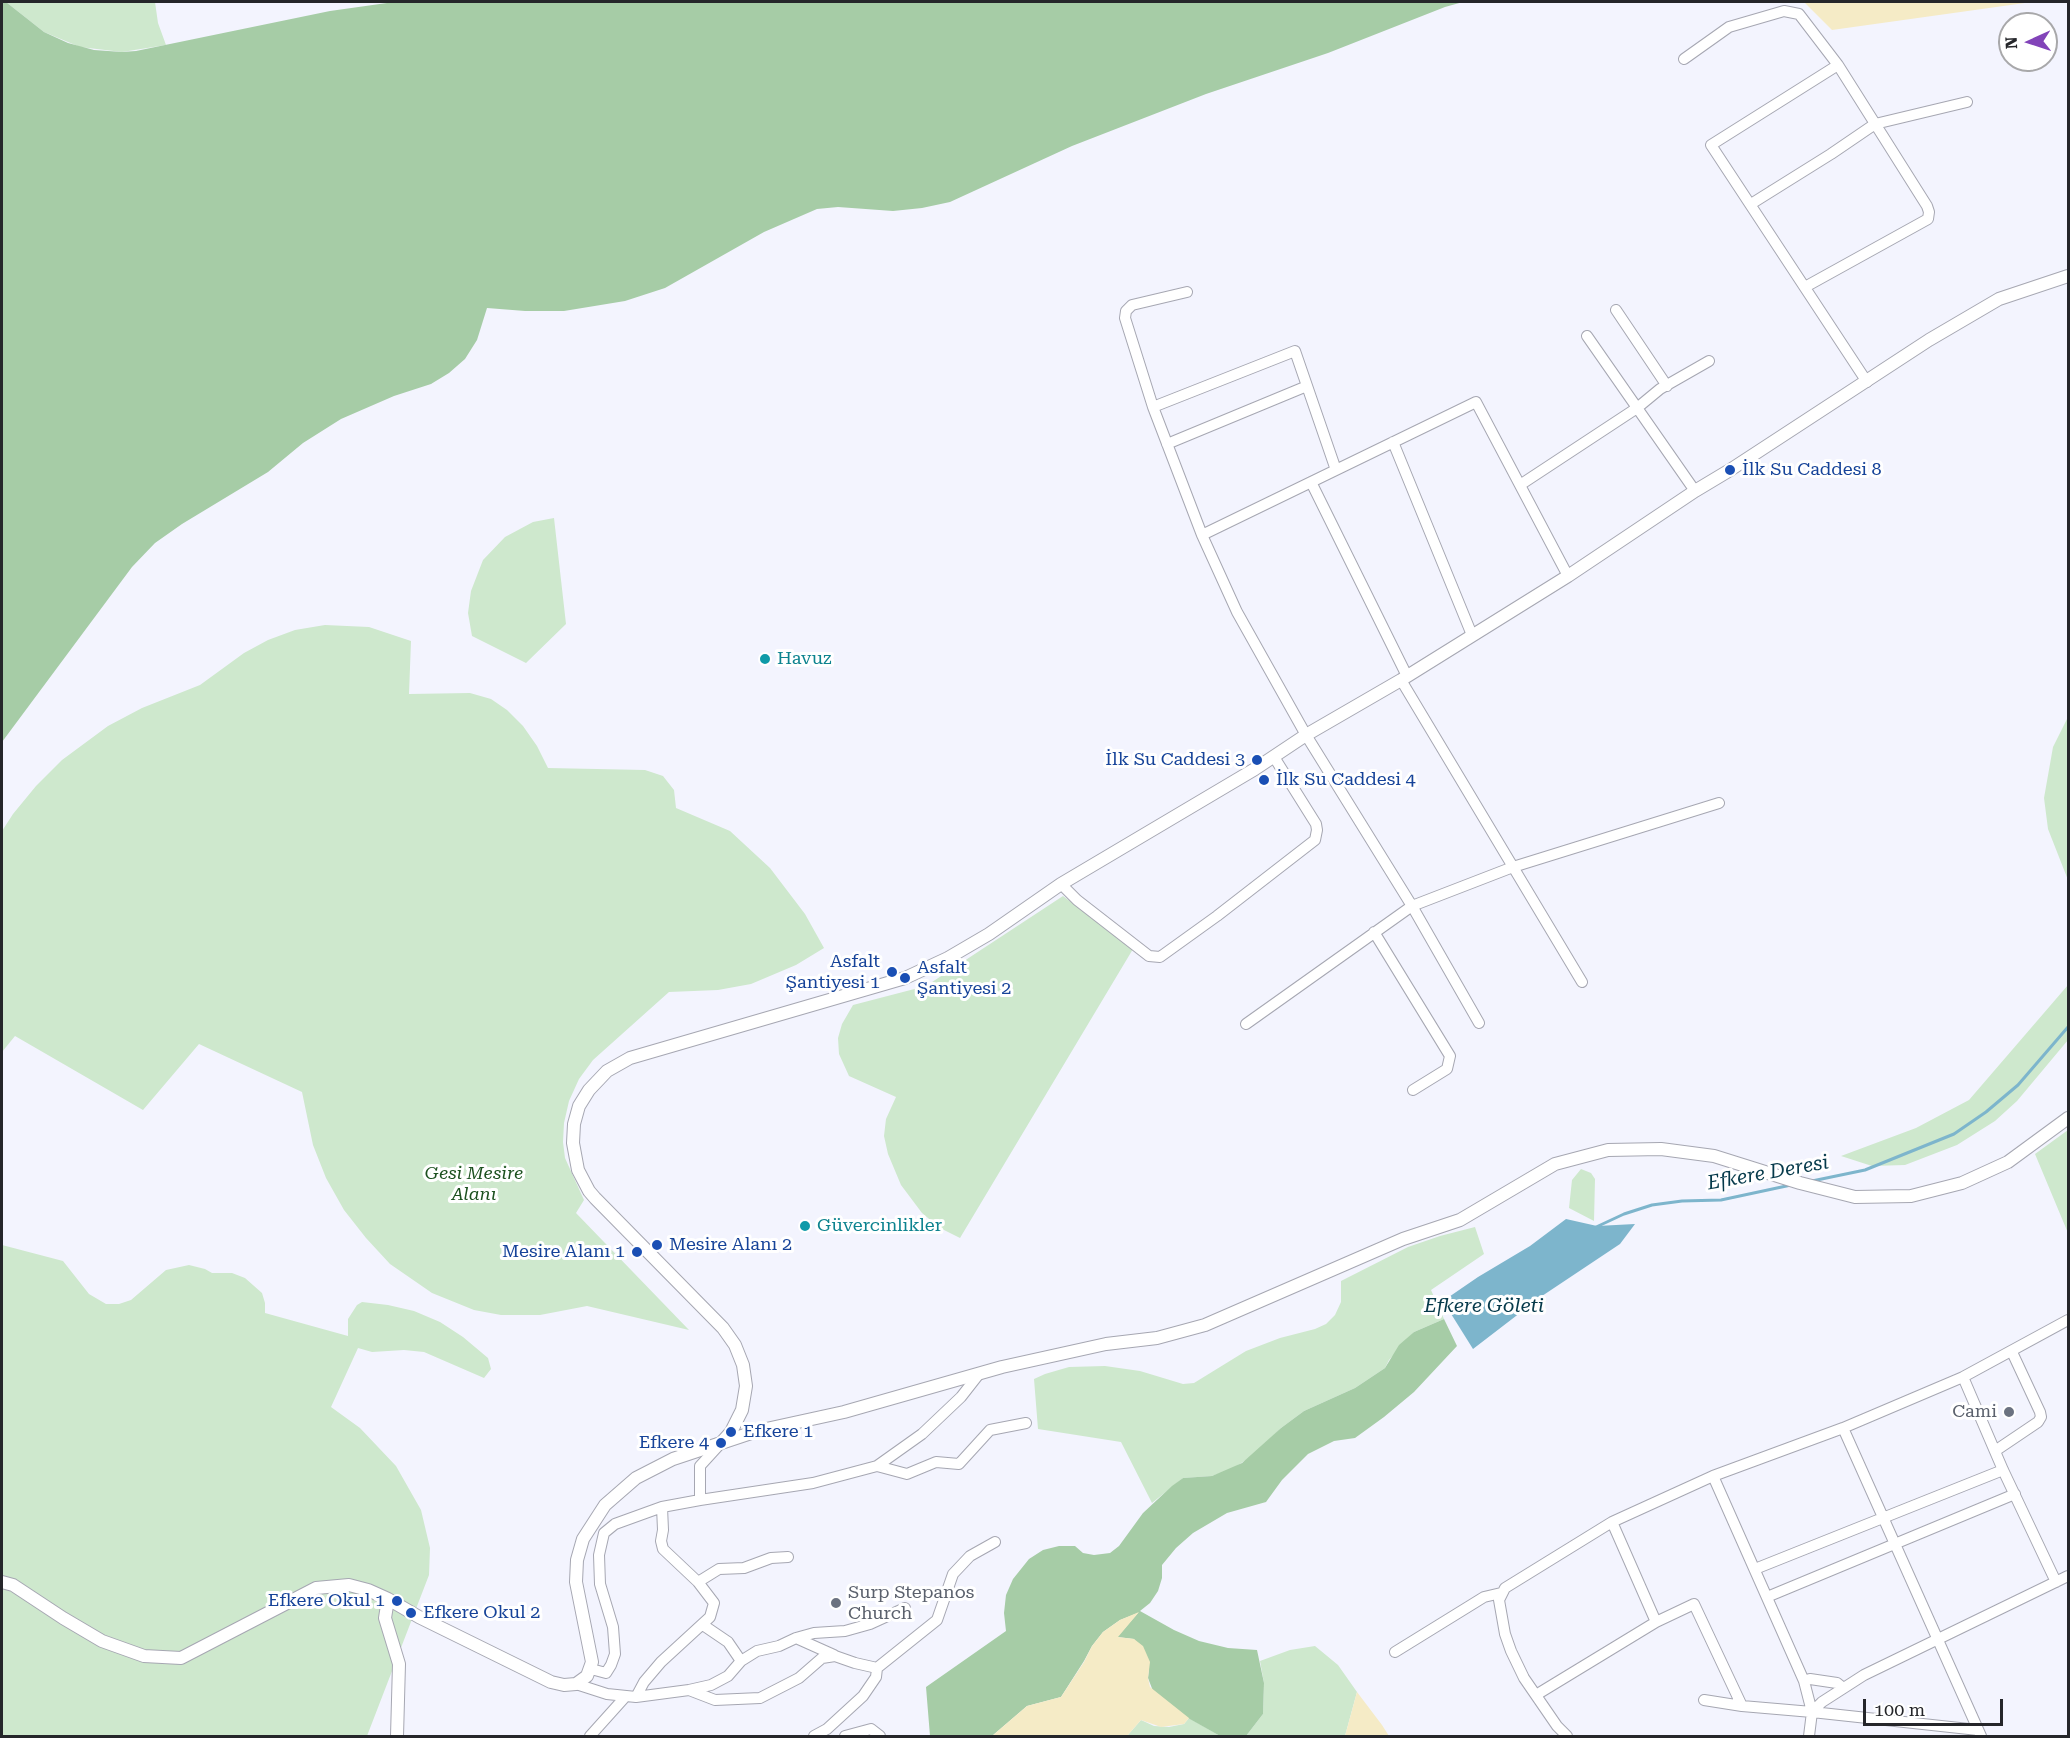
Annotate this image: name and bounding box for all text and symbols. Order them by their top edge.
north arrow [1998,12,2058,72]
text: N [2002,36,2021,50]
place label: İlk Su Caddesi 8 [1742,459,1882,481]
marker: İlk Su Caddesi 8 [1723,463,1737,477]
place label: Havuz [777,648,831,670]
marker: Havuz [758,652,772,666]
place label: İlk Su Caddesi 3 [1105,749,1245,771]
marker: İlk Su Caddesi 3 [1250,753,1264,767]
place label: İlk Su Caddesi 4 [1276,769,1416,791]
marker: İlk Su Caddesi 4 [1257,773,1271,787]
place label: Asfalt Şantiyesi 1 [786,951,880,994]
place label: Asfalt Şantiyesi 2 [917,957,1011,1000]
marker: Asfalt Şantiyesi 1 [885,965,899,979]
marker: Asfalt Şantiyesi 2 [898,971,912,985]
water label: Efkere Deresi [1705,1151,1831,1195]
park label: Gesi Mesire Alanı [425,1163,523,1206]
place label: Güvercinlikler [817,1215,942,1237]
marker: Güvercinlikler [798,1219,812,1233]
place label: Mesire Alanı 2 [669,1234,792,1256]
marker: Mesire Alanı 2 [650,1238,664,1252]
place label: Mesire Alanı 1 [502,1241,625,1263]
marker: Mesire Alanı 1 [630,1245,644,1259]
water label: Efkere Göleti [1424,1294,1544,1318]
place label: Cami [1952,1401,1997,1423]
marker: Cami [2002,1405,2016,1419]
place label: Efkere 1 [743,1421,813,1443]
marker: Efkere 1 [724,1425,738,1439]
place label: Efkere 4 [639,1432,709,1454]
marker: Efkere 4 [714,1436,728,1450]
place label: Surp Stepanos Church [848,1582,974,1624]
place label: Efkere Okul 1 [268,1590,385,1612]
marker: Efkere Okul 1 [390,1594,404,1608]
marker: Surp Stepanos Church [829,1596,843,1610]
place label: Efkere Okul 2 [423,1602,540,1624]
marker: Efkere Okul 2 [404,1606,418,1620]
scale bar [1866,1687,2006,1725]
text: 100 m [1874,1699,1925,1720]

